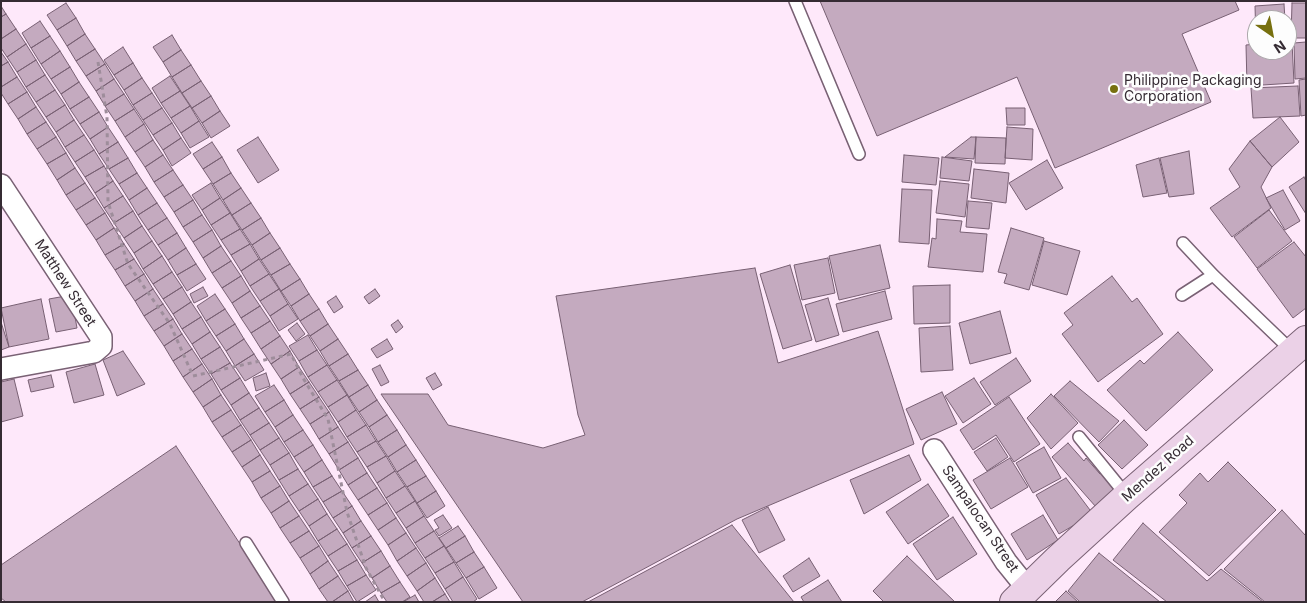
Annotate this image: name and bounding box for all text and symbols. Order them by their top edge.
north arrow [1247,10,1297,60]
text: N [1271,37,1289,57]
place label: Philippine Packaging Corporation [1124,73,1261,105]
marker: Philippine Packaging Corporation [1108,83,1120,95]
street label: Matthew Street [31,236,99,330]
street label: Mendez Road [1119,432,1197,506]
street label: Sampalocan Street [938,462,1022,576]

